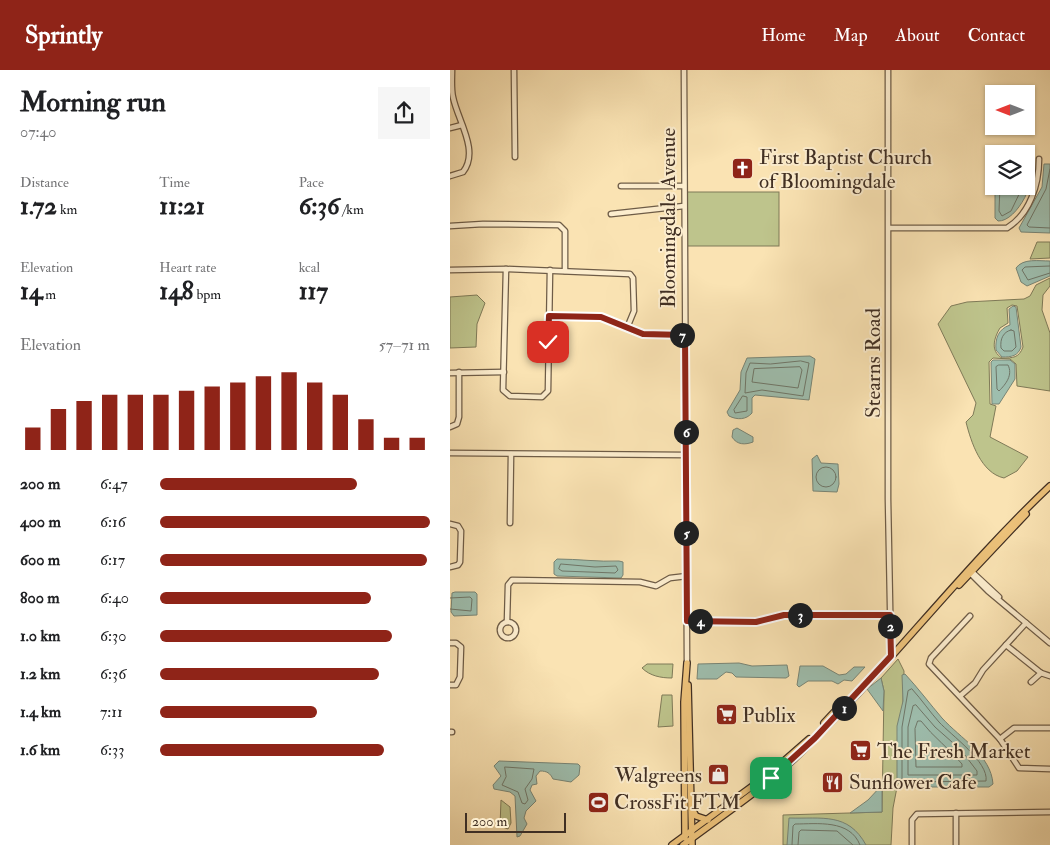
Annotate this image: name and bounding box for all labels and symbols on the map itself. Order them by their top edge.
north arrow [985,85,1035,135]
street label: Bloomingdale Avenue [655,128,682,308]
place label: First Baptist Church of Bloomingdale [759,144,932,195]
church icon: First Baptist Church of Bloomingdale [731,157,755,181]
street label: Stearns Road [860,307,887,418]
pin [527,321,569,363]
pin: 7 [670,322,694,348]
pin: 6 [674,420,698,444]
pin: 5 [674,520,698,546]
pin: 3 [788,602,812,628]
pin: 4 [688,608,712,634]
pin: 2 [878,614,902,638]
pin: 1 [832,696,856,720]
place label: Publix [742,702,796,729]
supermarket icon: Publix [714,703,738,727]
place label: The Fresh Market [877,738,1031,765]
supermarket icon: The Fresh Market [849,739,873,763]
pin [750,757,792,799]
place label: Walgreens [614,762,702,789]
shop icon: Walgreens [706,763,730,787]
place label: Sunflower Cafe [849,769,977,796]
restaurant icon: Sunflower Cafe [821,770,845,794]
place label: CrossFit FTM [614,789,740,816]
sports icon: CrossFit FTM [586,790,610,814]
scale bar [465,810,566,833]

